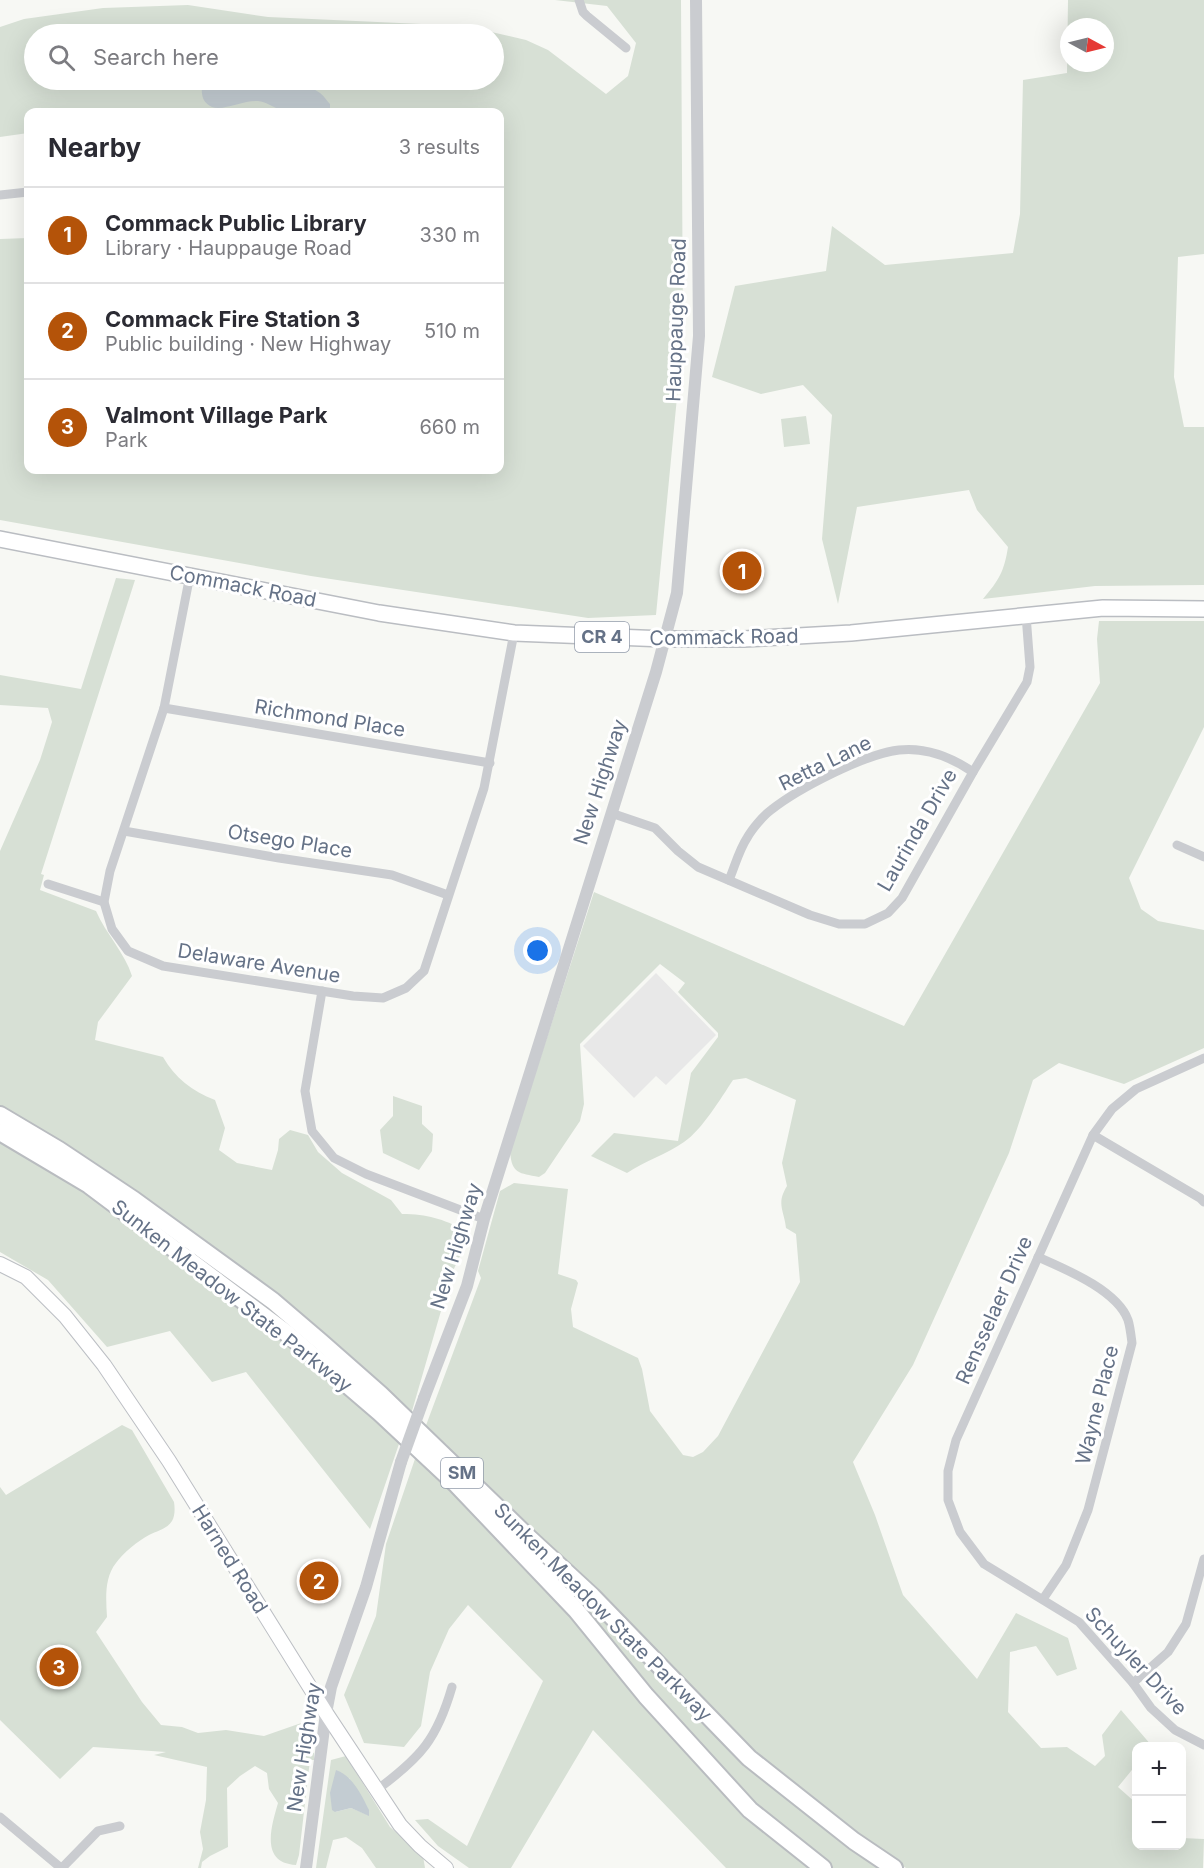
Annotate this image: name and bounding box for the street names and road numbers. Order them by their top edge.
street label: Hauppauge Road [661,238,691,402]
street label: Commack Road [168,560,318,612]
road number: CR 4 [575,622,629,652]
street label: Commack Road [649,624,799,650]
street label: Richmond Place [253,694,407,742]
street label: New Highway [568,716,632,848]
street label: Retta Lane [775,730,875,796]
street label: Laurinda Drive [872,764,962,896]
street label: Otsego Place [226,819,354,863]
street label: Delaware Avenue [176,938,342,988]
street label: New Highway [425,1180,487,1312]
street label: Sunken Meadow State Parkway [107,1195,357,1397]
street label: Rensselaer Drive [951,1232,1037,1388]
street label: Wayne Place [1071,1343,1123,1467]
road number: SM [441,1458,483,1488]
street label: Sunken Meadow State Parkway [489,1498,717,1726]
street label: Harned Road [187,1500,273,1618]
street label: Schuyler Drive [1080,1602,1192,1720]
street label: New Highway [282,1681,326,1813]

